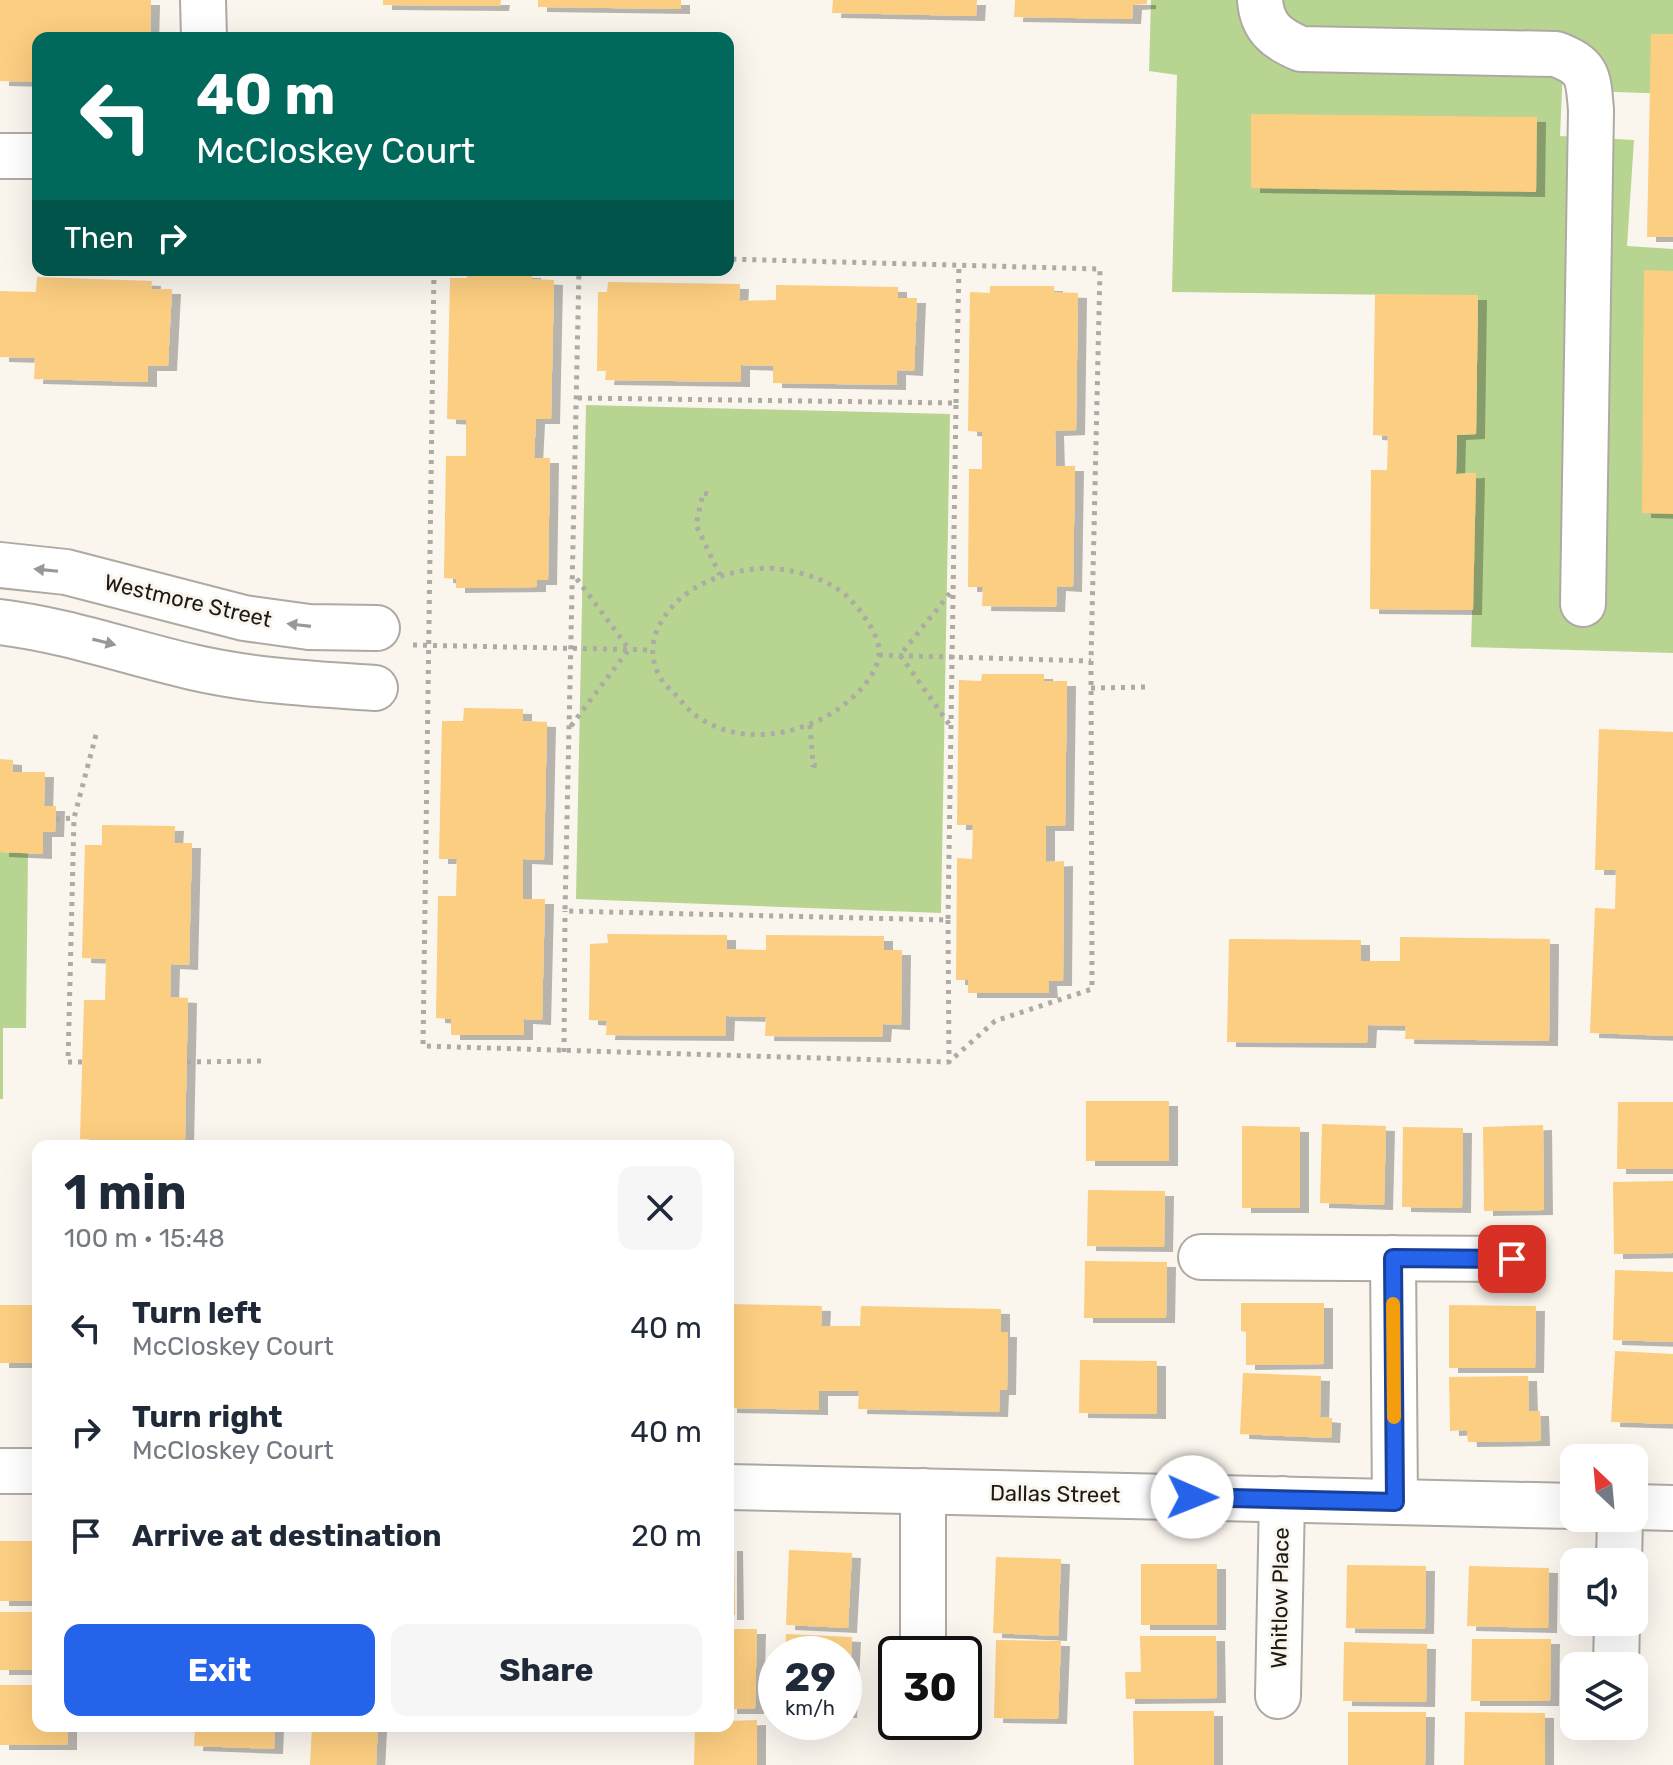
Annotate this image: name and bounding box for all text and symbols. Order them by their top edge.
text: 40 m [196,62,336,128]
icon: left [64,64,168,168]
text: McCloskey Court [196,129,475,172]
icon: right [150,216,194,260]
text: Then [64,220,134,256]
one-way arrow [33,563,58,576]
street label: Westmore Street [102,569,275,633]
one-way arrow [286,619,311,632]
one-way arrow [92,636,117,649]
text: 1 min [64,1164,187,1221]
button: close [618,1166,702,1250]
text: 100 m · 15:48 [64,1223,225,1254]
pin [1478,1225,1546,1293]
icon: arrive [1490,1237,1534,1281]
text: Turn left [132,1295,262,1331]
icon: left [64,1306,108,1350]
text: 40 m [630,1310,702,1346]
text: McCloskey Court [132,1331,334,1362]
text: Turn right [132,1399,283,1435]
icon: right [64,1410,108,1454]
text: 40 m [630,1414,702,1450]
text: McCloskey Court [132,1435,334,1466]
north arrow [1560,1444,1648,1532]
map controls [1560,1444,1648,1740]
position arrow [1150,1455,1234,1539]
street label: Dallas Street [990,1479,1121,1509]
icon: arrive [64,1514,108,1558]
text: Arrive at destination [132,1518,442,1554]
text: 20 m [631,1518,702,1554]
street label: Whitlow Place [1265,1527,1295,1669]
button: sound [1560,1548,1648,1636]
button: Exit [64,1624,375,1716]
button: Share [391,1624,702,1716]
speed limit sign: 30 [878,1636,982,1740]
button: layers [1560,1652,1648,1740]
text: 29 [784,1654,836,1701]
text: km/h [785,1696,835,1720]

